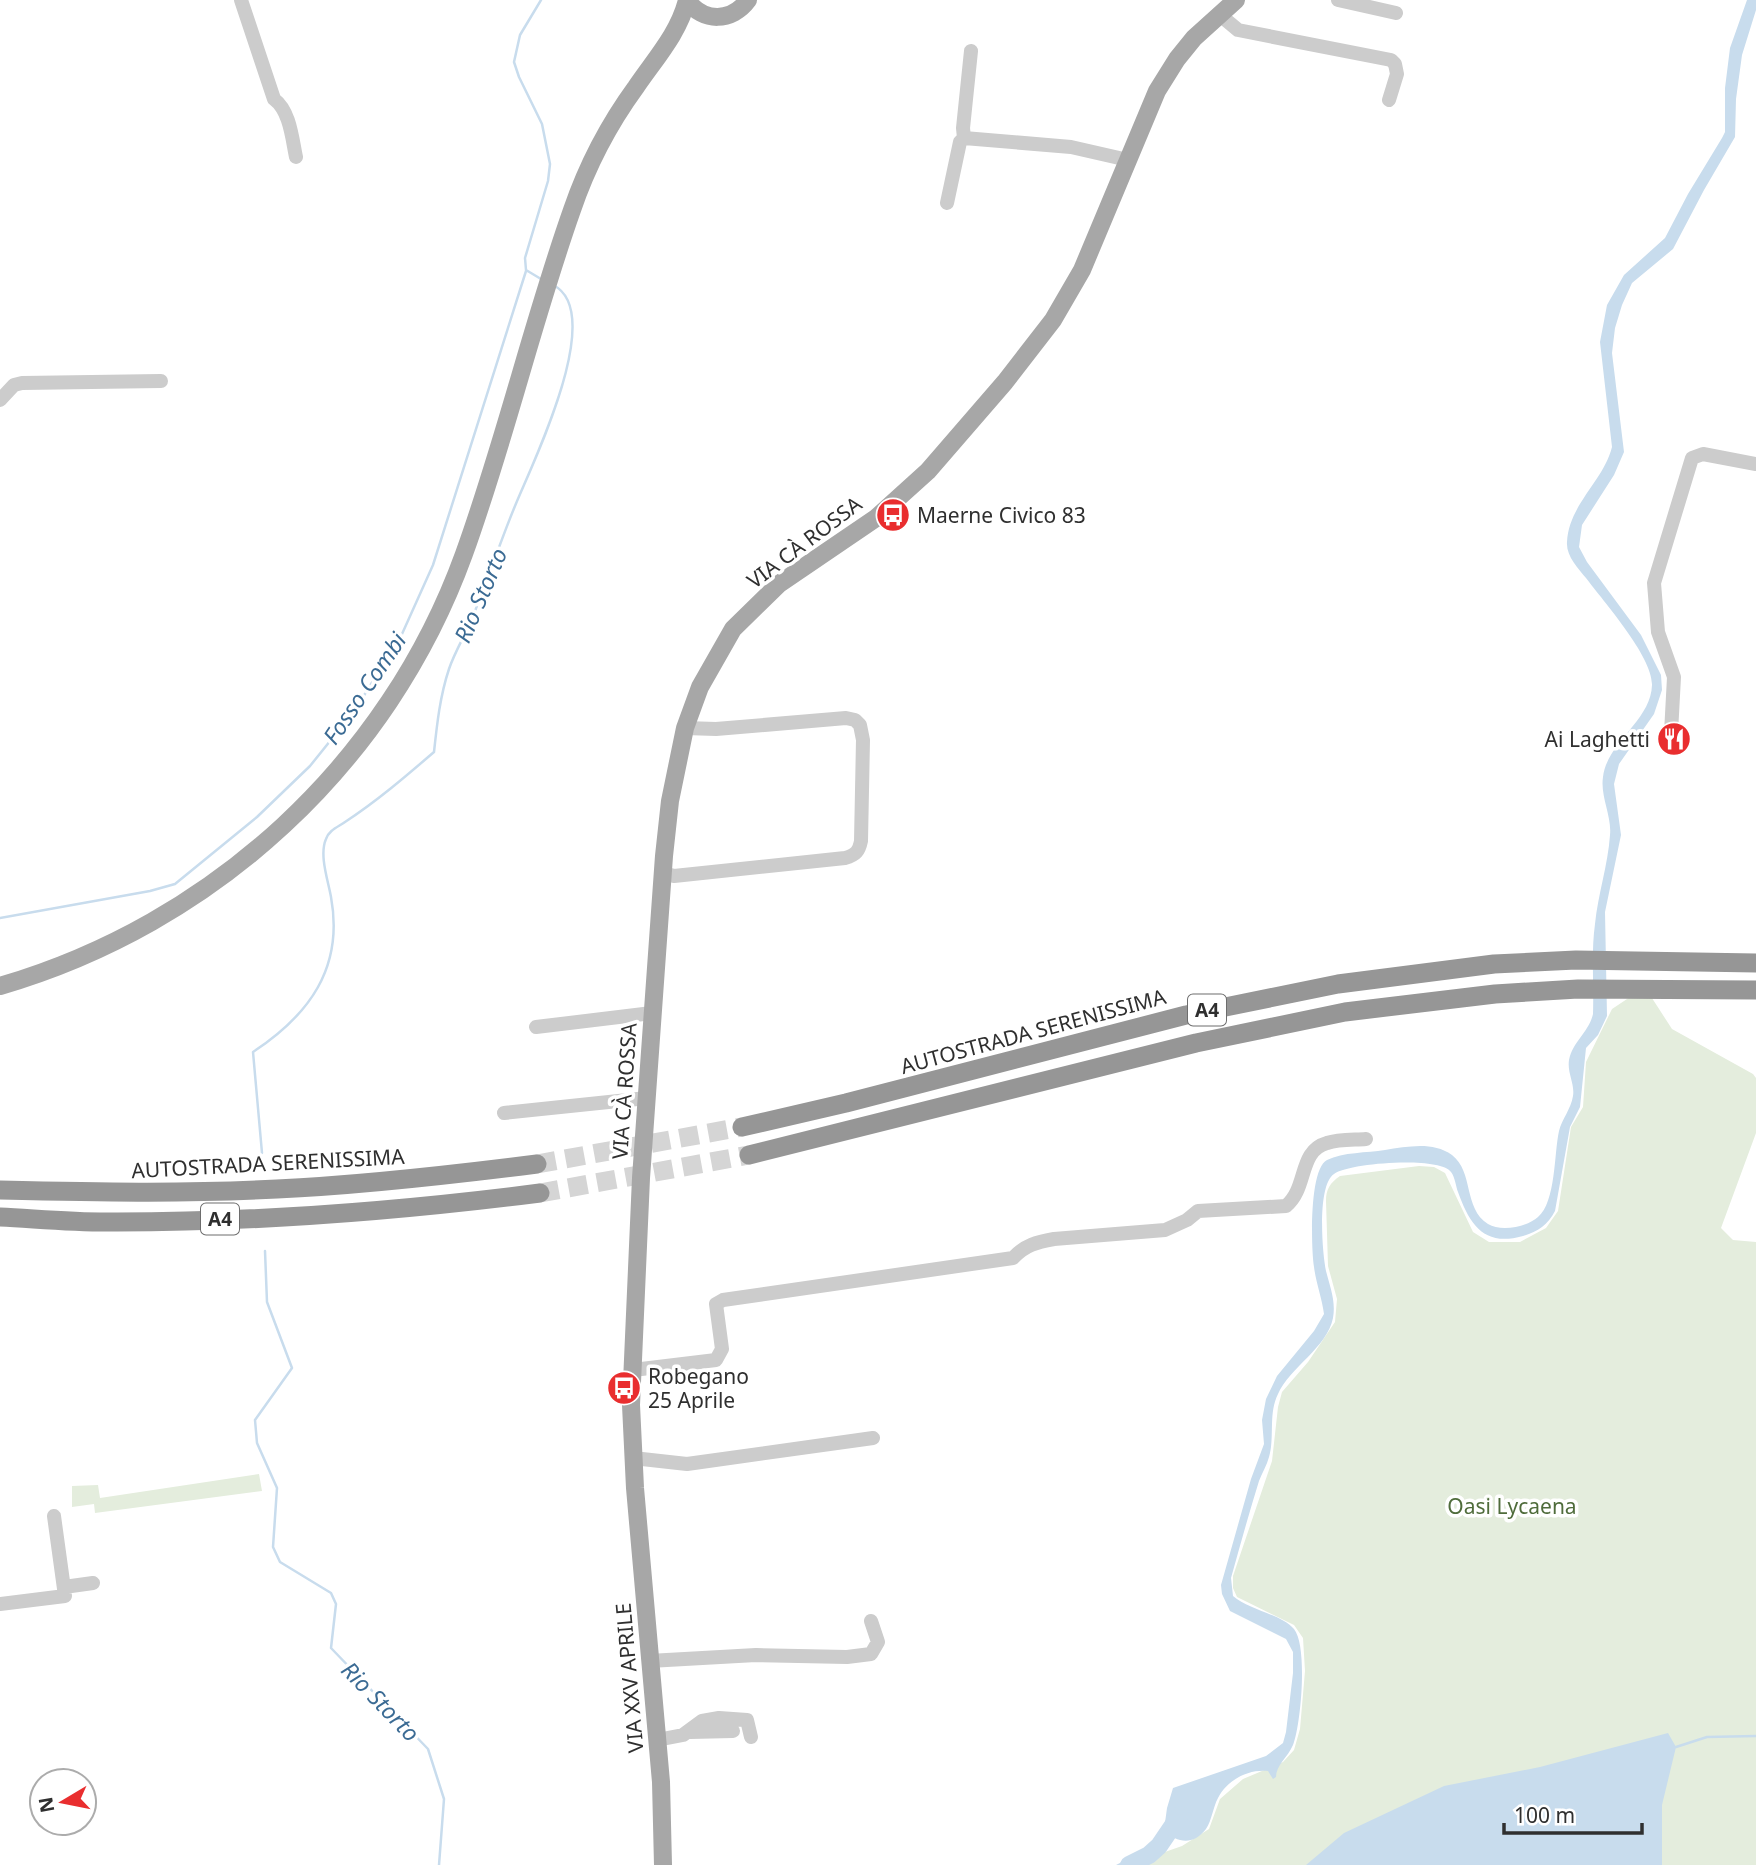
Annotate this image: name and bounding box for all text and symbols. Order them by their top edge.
street label: VIA CÀ ROSSA [741,489,867,594]
bus stop icon: Maerne Civico 83 [874,496,912,534]
place label: Maerne Civico 83 [917,501,1086,529]
water label: Rio Storto [446,543,514,647]
water label: Fosso Combi [315,625,414,750]
restaurant icon: Ai Laghetti [1655,720,1693,758]
place label: Ai Laghetti [1545,725,1650,753]
street label: AUTOSTRADA SERENISSIMA [897,982,1169,1080]
road number: A4 [1188,994,1226,1026]
street label: VIA CÀ ROSSA [605,1021,643,1160]
street label: AUTOSTRADA SERENISSIMA [131,1142,406,1184]
road number: A4 [201,1204,239,1234]
place label: Robegano 25 Aprile [648,1362,749,1414]
bus stop icon: Robegano 25 Aprile [605,1369,643,1407]
park label: Oasi Lycaena [1447,1492,1577,1520]
street label: VIA XXV APRILE [609,1602,649,1754]
water label: Rio Storto [335,1654,427,1748]
north arrow [28,1767,98,1837]
scale bar [1504,1792,1642,1836]
text: N [32,1795,60,1815]
text: 100 m [1514,1801,1575,1829]

